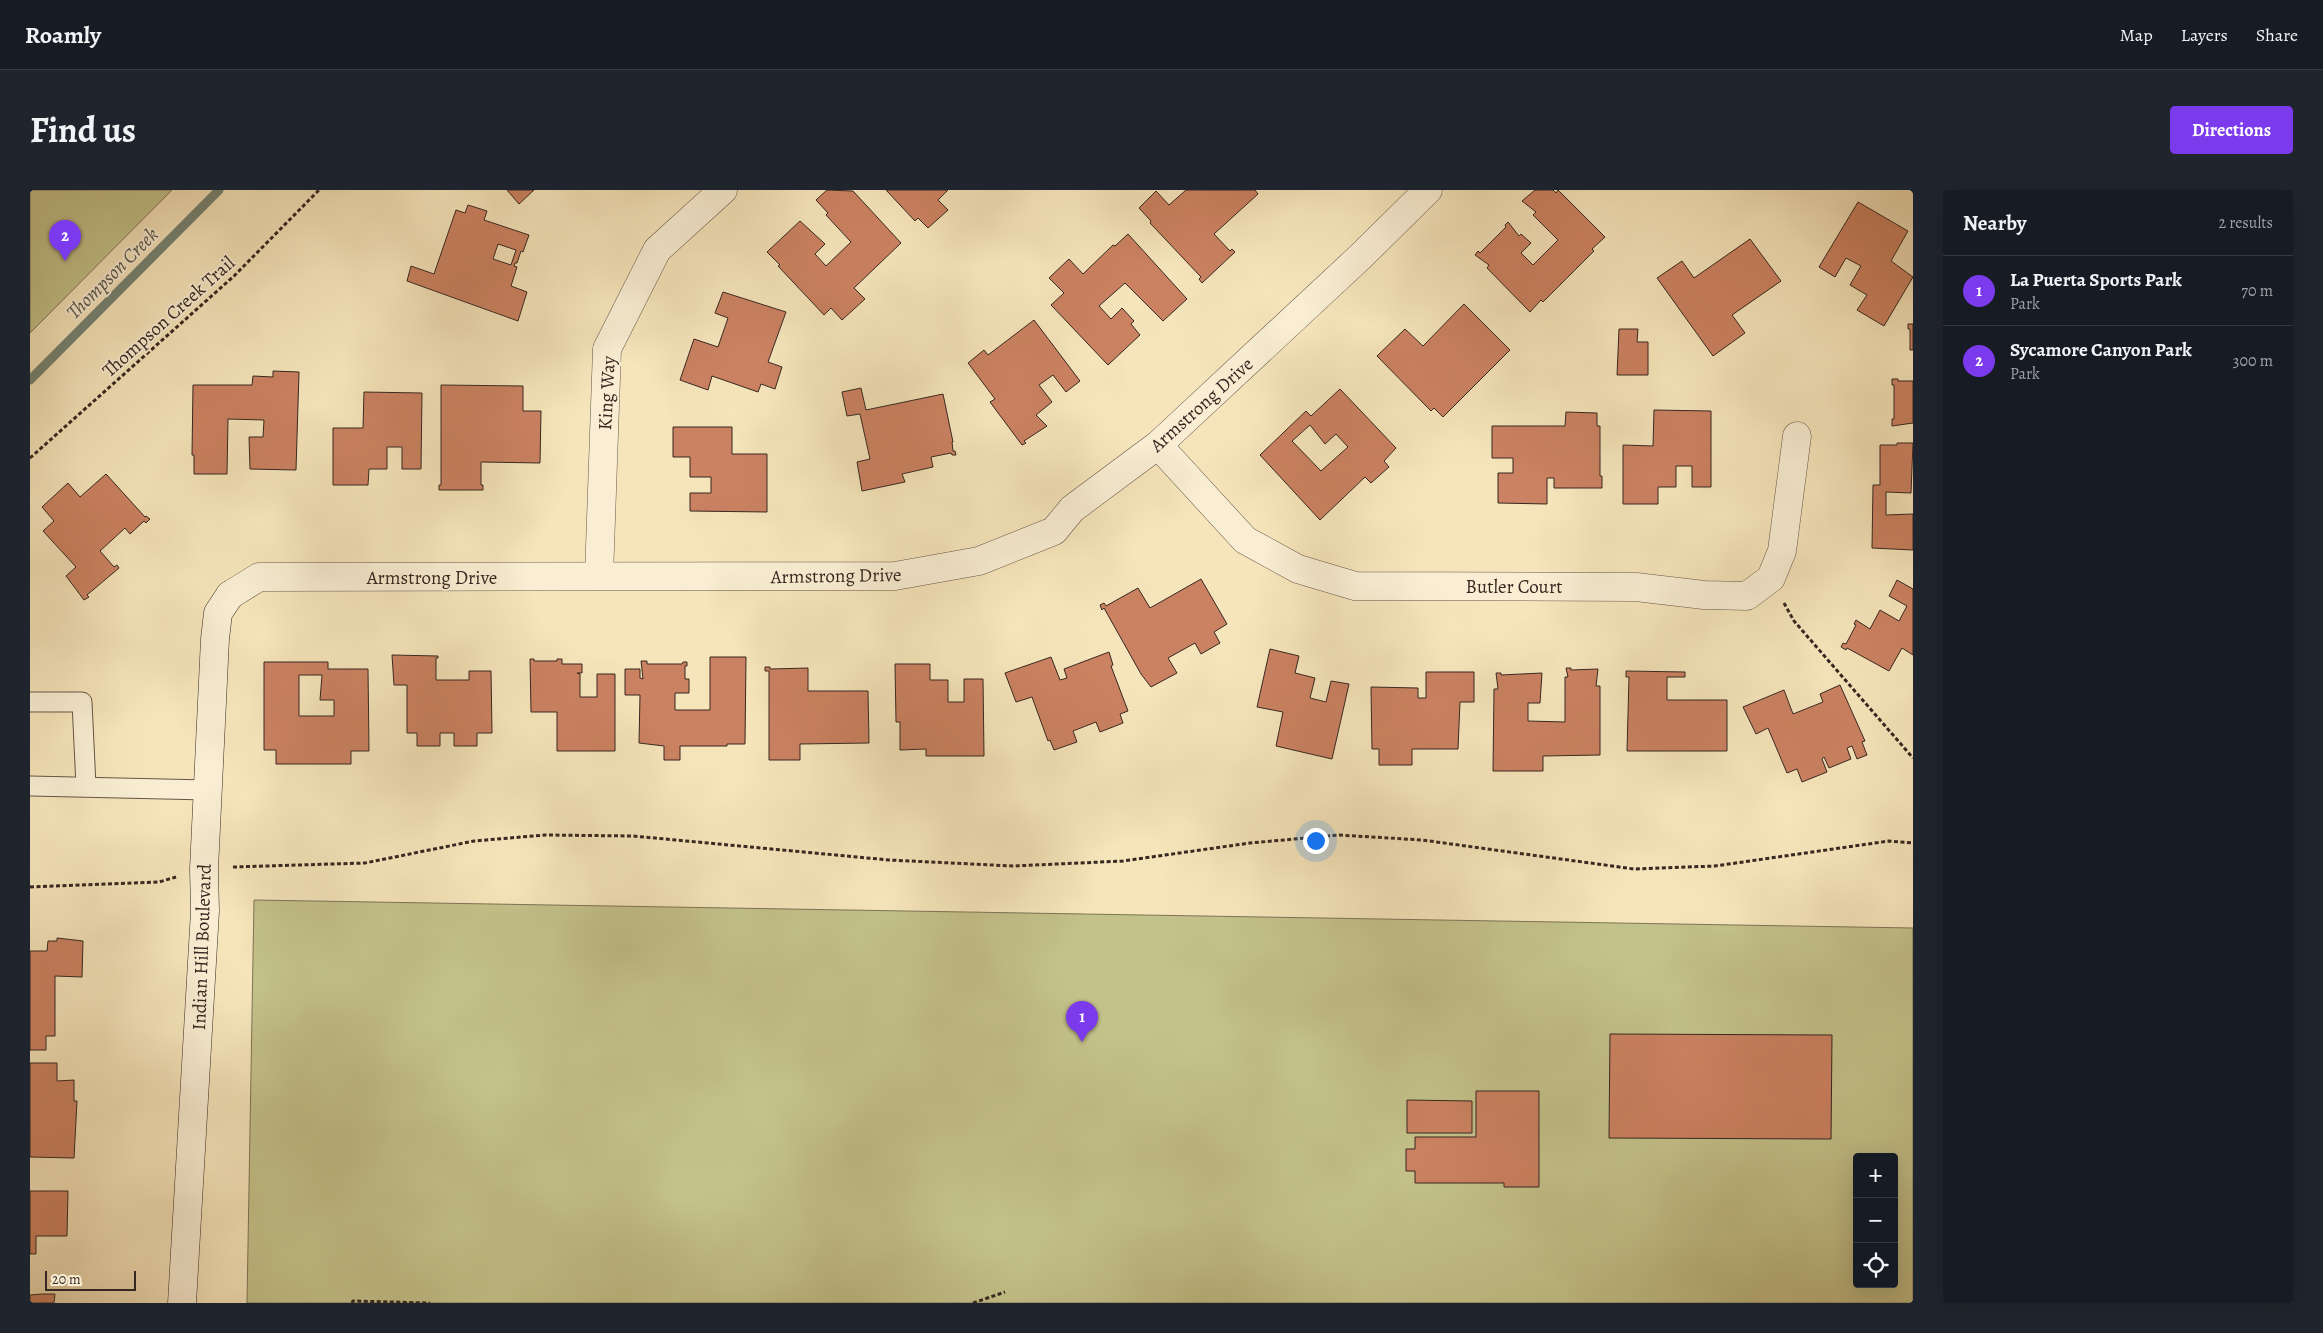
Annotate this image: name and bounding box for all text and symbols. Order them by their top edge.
text: Roamly [25,19,101,51]
text: Map [2120,23,2153,47]
text: Layers [2181,23,2228,47]
text: Share [2256,23,2298,47]
text: Find us [30,106,136,154]
button: Directions [2170,106,2293,154]
text: Nearby [1963,209,2026,237]
text: 2 results [2218,212,2273,234]
pin: 2 [49,220,81,261]
water label: Thompson Creek [60,221,164,325]
street label: Thompson Creek Trail [97,250,241,383]
text: La Puerta Sports Park [2010,267,2182,293]
text: 1 [1976,280,1982,302]
text: 70 m [2241,280,2273,302]
text: Park [2010,293,2040,315]
text: Sycamore Canyon Park [2010,337,2192,363]
text: 2 [1975,350,1983,372]
text: 300 m [2233,350,2273,372]
street label: Armstrong Drive [1144,351,1259,459]
street label: King Way [592,355,622,431]
text: Park [2010,363,2040,385]
street label: Armstrong Drive [769,562,902,590]
street label: Armstrong Drive [366,565,497,591]
street label: Butler Court [1466,574,1562,600]
your location [1303,828,1329,854]
street label: Indian Hill Boulevard [186,863,218,1031]
pin: 1 [1066,1001,1098,1042]
map controls [1853,1153,1898,1288]
button: + [1853,1153,1898,1198]
button: − [1853,1198,1898,1243]
button: locate [1853,1243,1898,1288]
scale bar [45,1268,136,1291]
text: 20 m [52,1270,81,1289]

